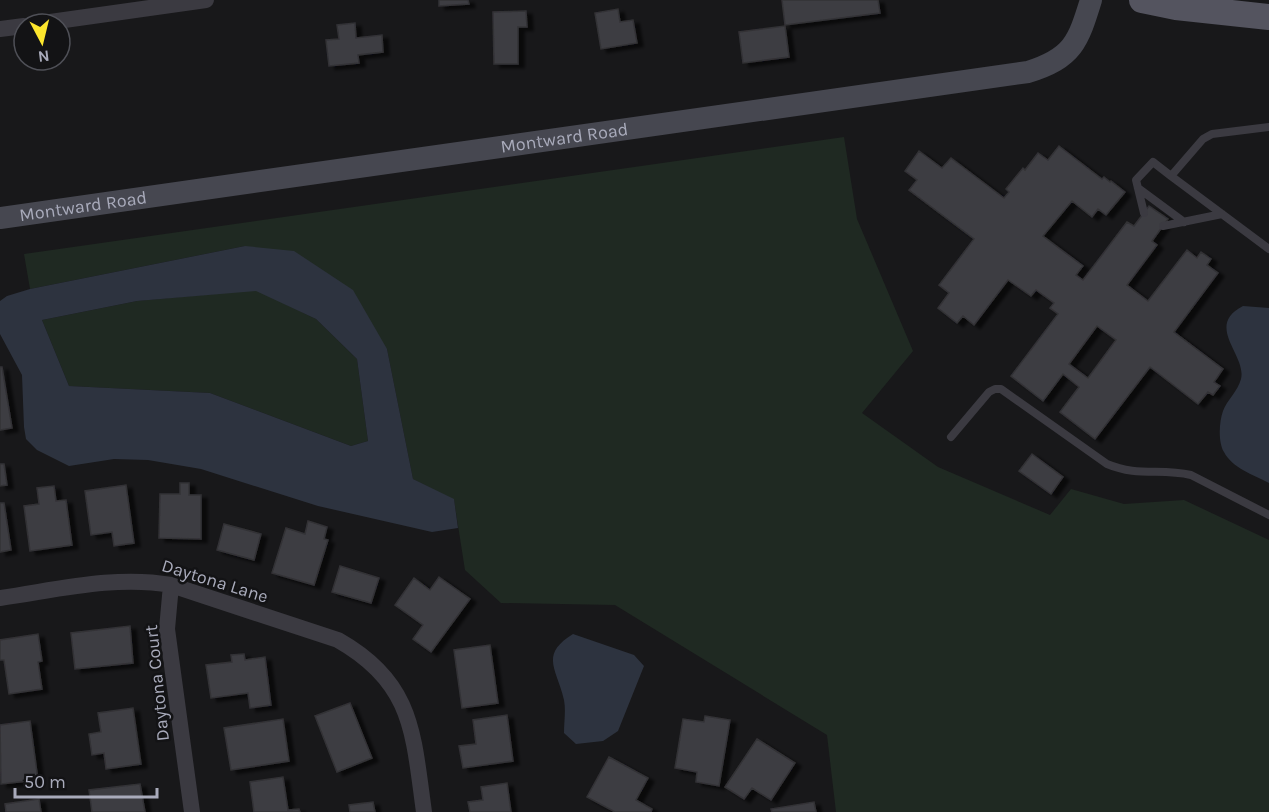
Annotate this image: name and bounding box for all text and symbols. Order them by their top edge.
north arrow [12,12,72,72]
text: N [37,46,51,67]
street label: Montward Road [499,118,630,158]
street label: Montward Road [18,186,148,226]
street label: Daytona Lane [159,554,271,608]
street label: Daytona Court [140,624,174,742]
scale bar [15,761,158,799]
text: 50 m [24,771,66,793]

